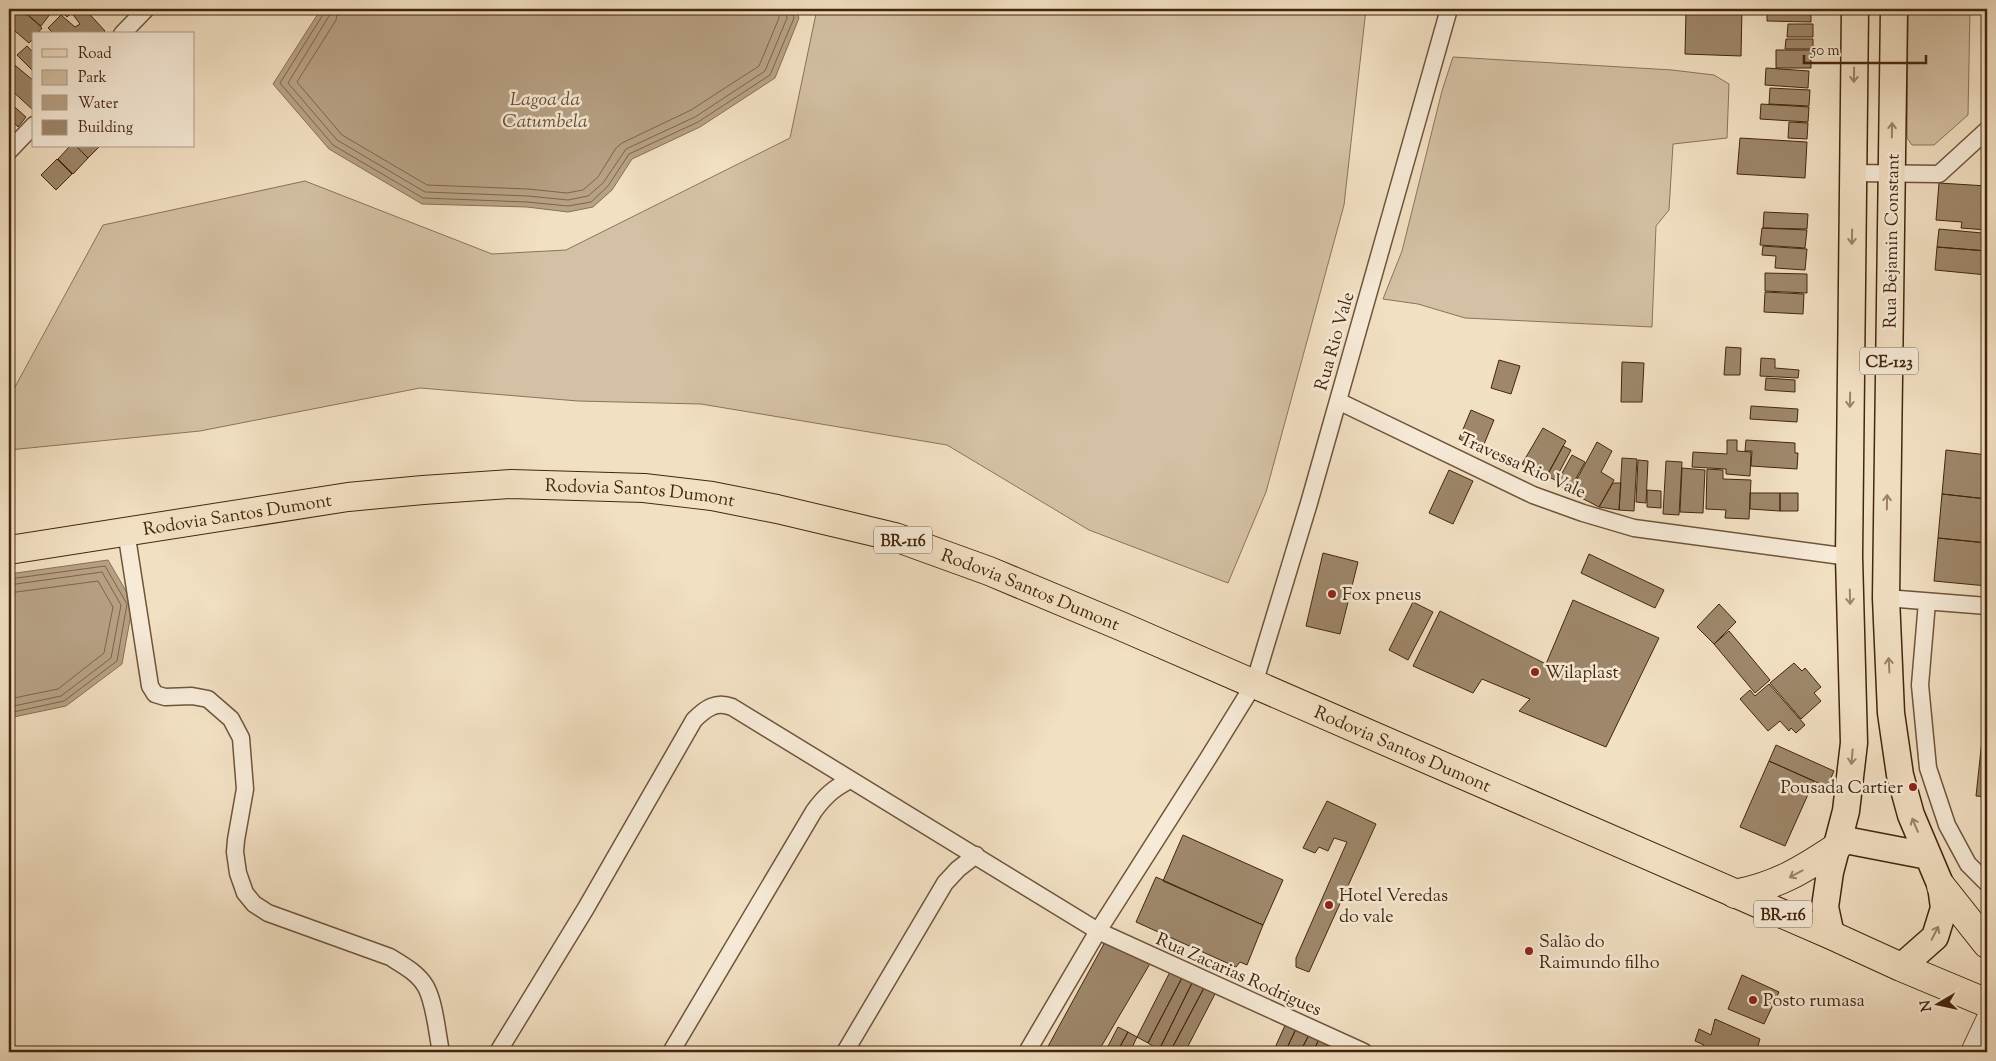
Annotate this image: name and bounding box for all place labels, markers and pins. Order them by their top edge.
place label: Fox pneus [1342,583,1421,609]
marker: Fox pneus [1326,588,1338,600]
place label: Wilaplast [1545,661,1619,687]
marker: Wilaplast [1529,666,1541,678]
place label: Pousada Cartier [1781,776,1903,802]
marker: Pousada Cartier [1907,781,1919,793]
place label: Hotel Veredas do vale [1339,884,1448,931]
marker: Hotel Veredas do vale [1323,899,1335,911]
place label: Salão do Raimundo filho [1539,930,1660,977]
marker: Salão do Raimundo filho [1523,945,1535,957]
place label: Posto rumasa [1763,989,1865,1015]
marker: Posto rumasa [1747,994,1759,1006]

